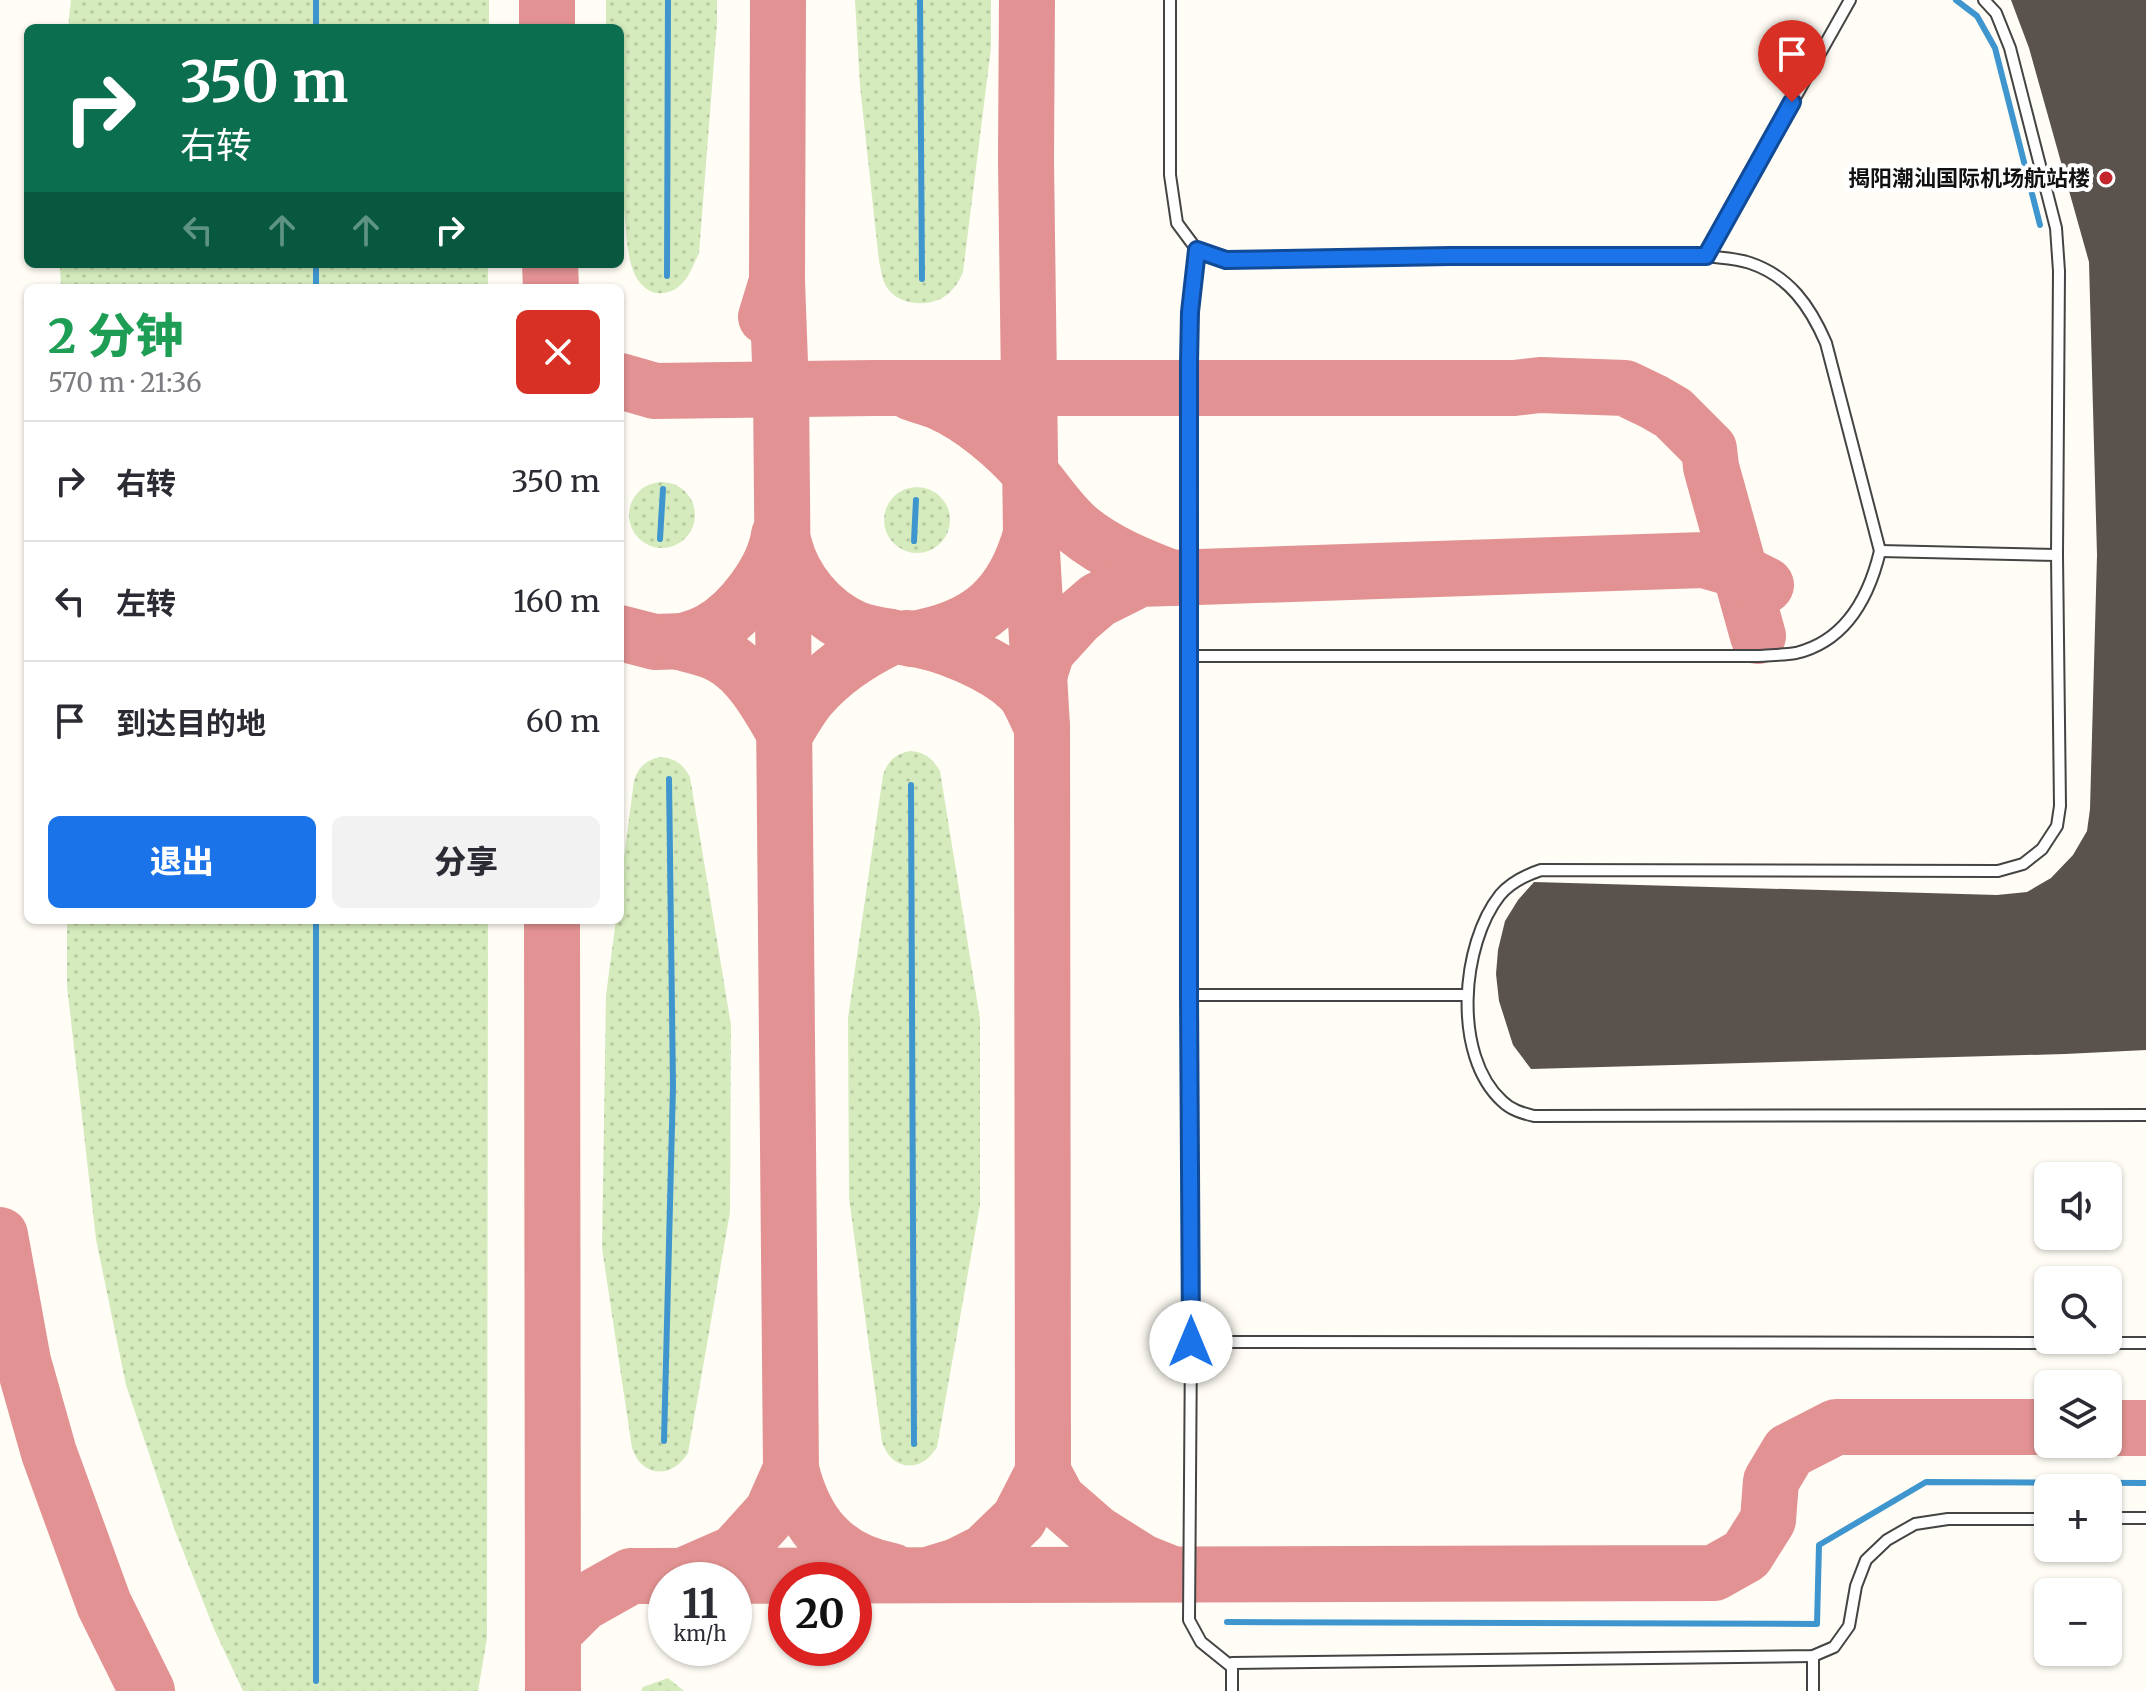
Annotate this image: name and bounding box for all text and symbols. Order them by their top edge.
pin [1758,20,1826,102]
icon: arrive [1770,32,1814,76]
text: 350 m [180,47,348,117]
icon: right [48,56,152,160]
text: 右转 [180,123,252,168]
place label: 揭阳潮汕国际机场航站楼 [1848,164,2090,192]
marker: 揭阳潮汕国际机场航站楼 [2097,169,2115,187]
icon: left [176,208,220,252]
icon: ahead [260,208,304,252]
icon: ahead [344,208,388,252]
icon: right [428,208,472,252]
text: 2 分钟 [48,306,184,366]
button: close [516,310,600,394]
text: 570 m · 21:36 [48,366,202,399]
icon: right [48,459,92,503]
text: 350 m [511,462,600,500]
text: 右转 [116,464,176,502]
icon: left [48,579,92,623]
text: 160 m [513,582,600,620]
text: 左转 [116,584,176,622]
icon: arrive [48,699,92,743]
text: 60 m [526,702,600,740]
text: 到达目的地 [116,704,266,742]
button: 退出 [48,816,316,908]
button: 分享 [332,816,600,908]
map controls [2034,1162,2122,1666]
button: sound [2034,1162,2122,1250]
button: search [2034,1266,2122,1354]
position arrow [1149,1300,1233,1384]
button: layers [2034,1370,2122,1458]
button: + [2034,1474,2122,1562]
speed limit sign: 20 [768,1562,872,1666]
button: − [2034,1578,2122,1666]
text: 11 [682,1579,718,1629]
text: km/h [674,1621,726,1646]

